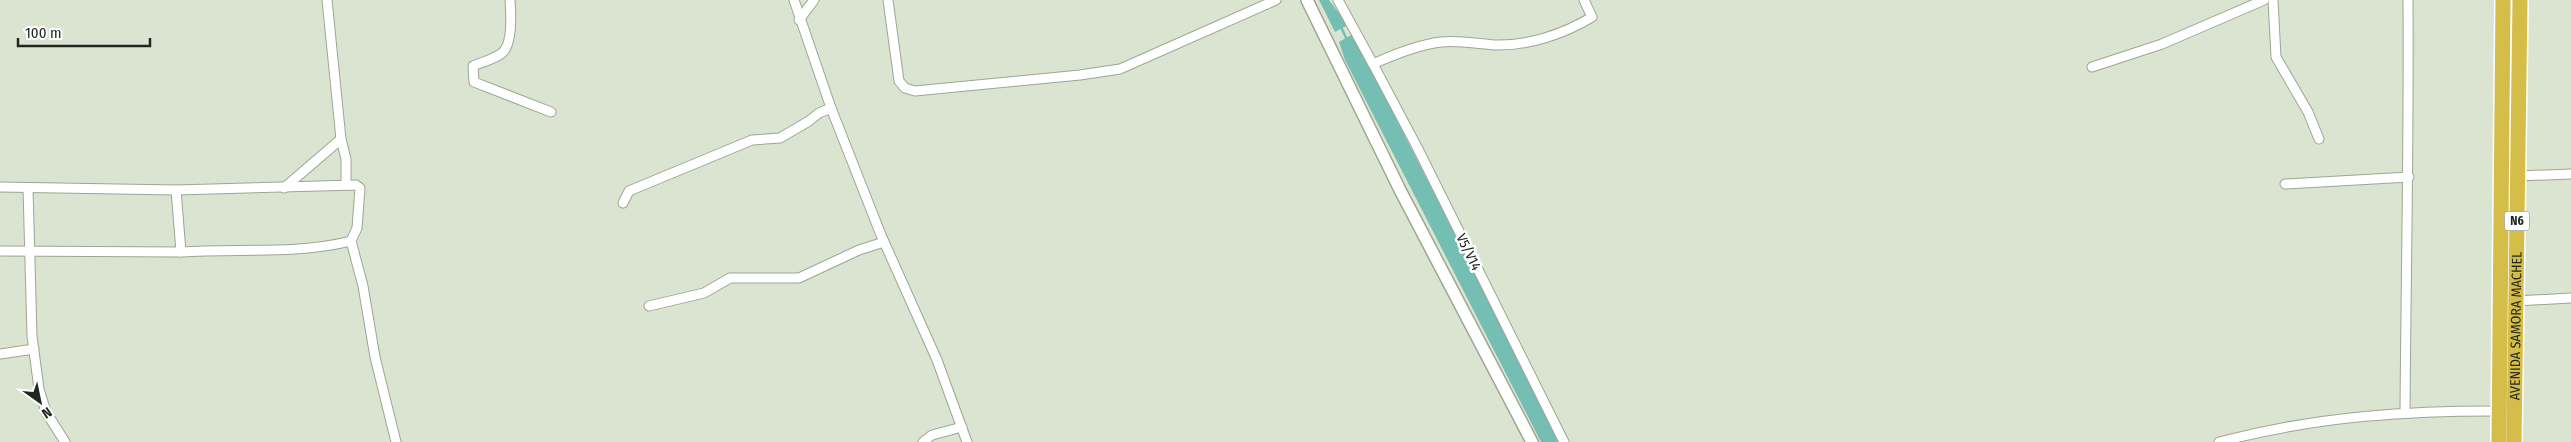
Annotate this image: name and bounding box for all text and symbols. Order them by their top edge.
scale bar [18,15,150,47]
text: 100 m [25,24,62,42]
road number: N6 [2504,212,2530,230]
street label: V5/V14 [1452,231,1485,274]
street label: AVENIDA SAMORA MACHEL [2507,252,2526,400]
north arrow [15,377,65,427]
text: N [39,403,55,422]

